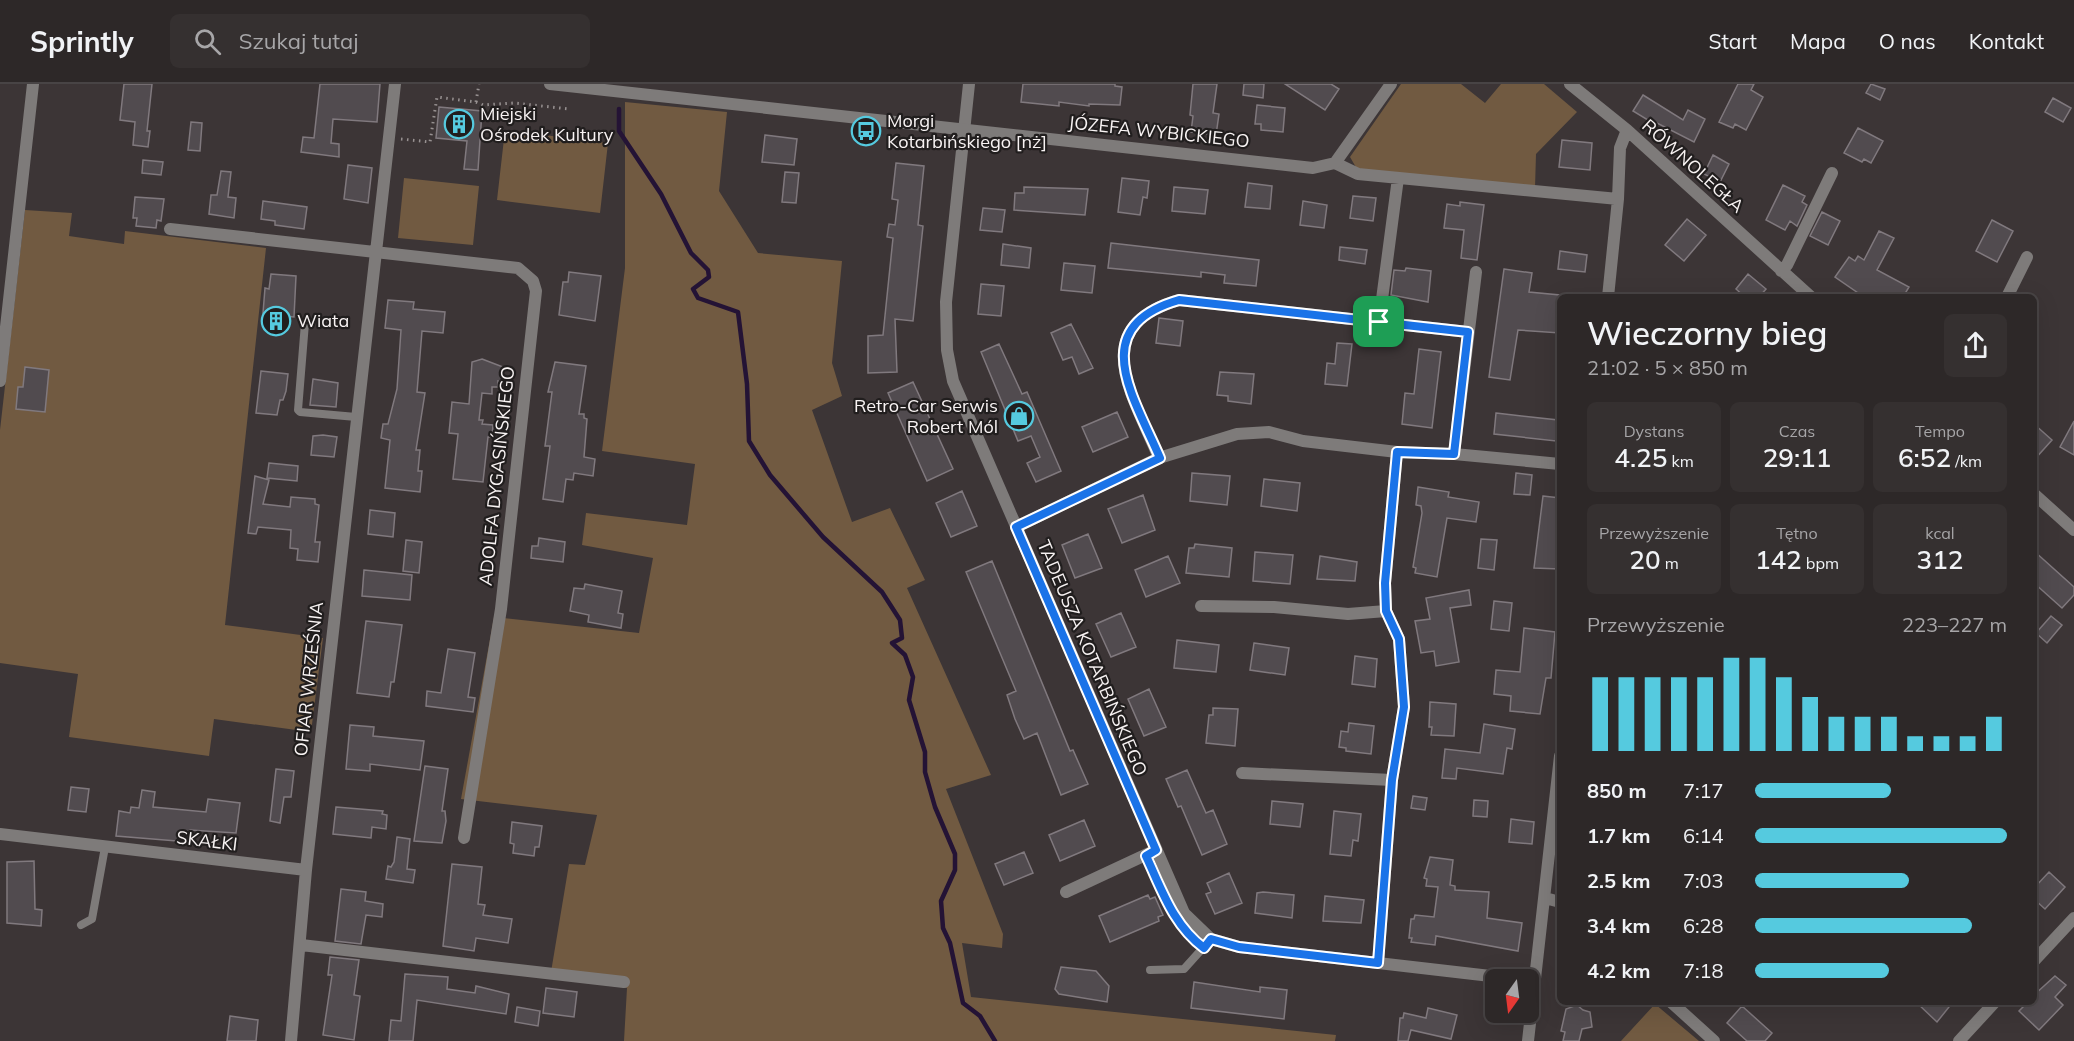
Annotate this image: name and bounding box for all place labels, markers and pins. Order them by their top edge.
place label: Miejski Ośrodek Kultury [480,102,614,146]
building icon: Miejski Ośrodek Kultury [443,108,475,140]
place label: Morgi Kotarbińskiego [nż] [887,109,1047,153]
bus stop icon: Morgi Kotarbińskiego [nż] [850,115,882,147]
pin [1353,296,1404,347]
building icon: Wiata [260,305,292,337]
place label: Wiata [297,309,349,332]
place label: Retro-Car Serwis Robert Mól [854,394,998,438]
shop icon: Retro-Car Serwis Robert Mól [1003,400,1035,432]

